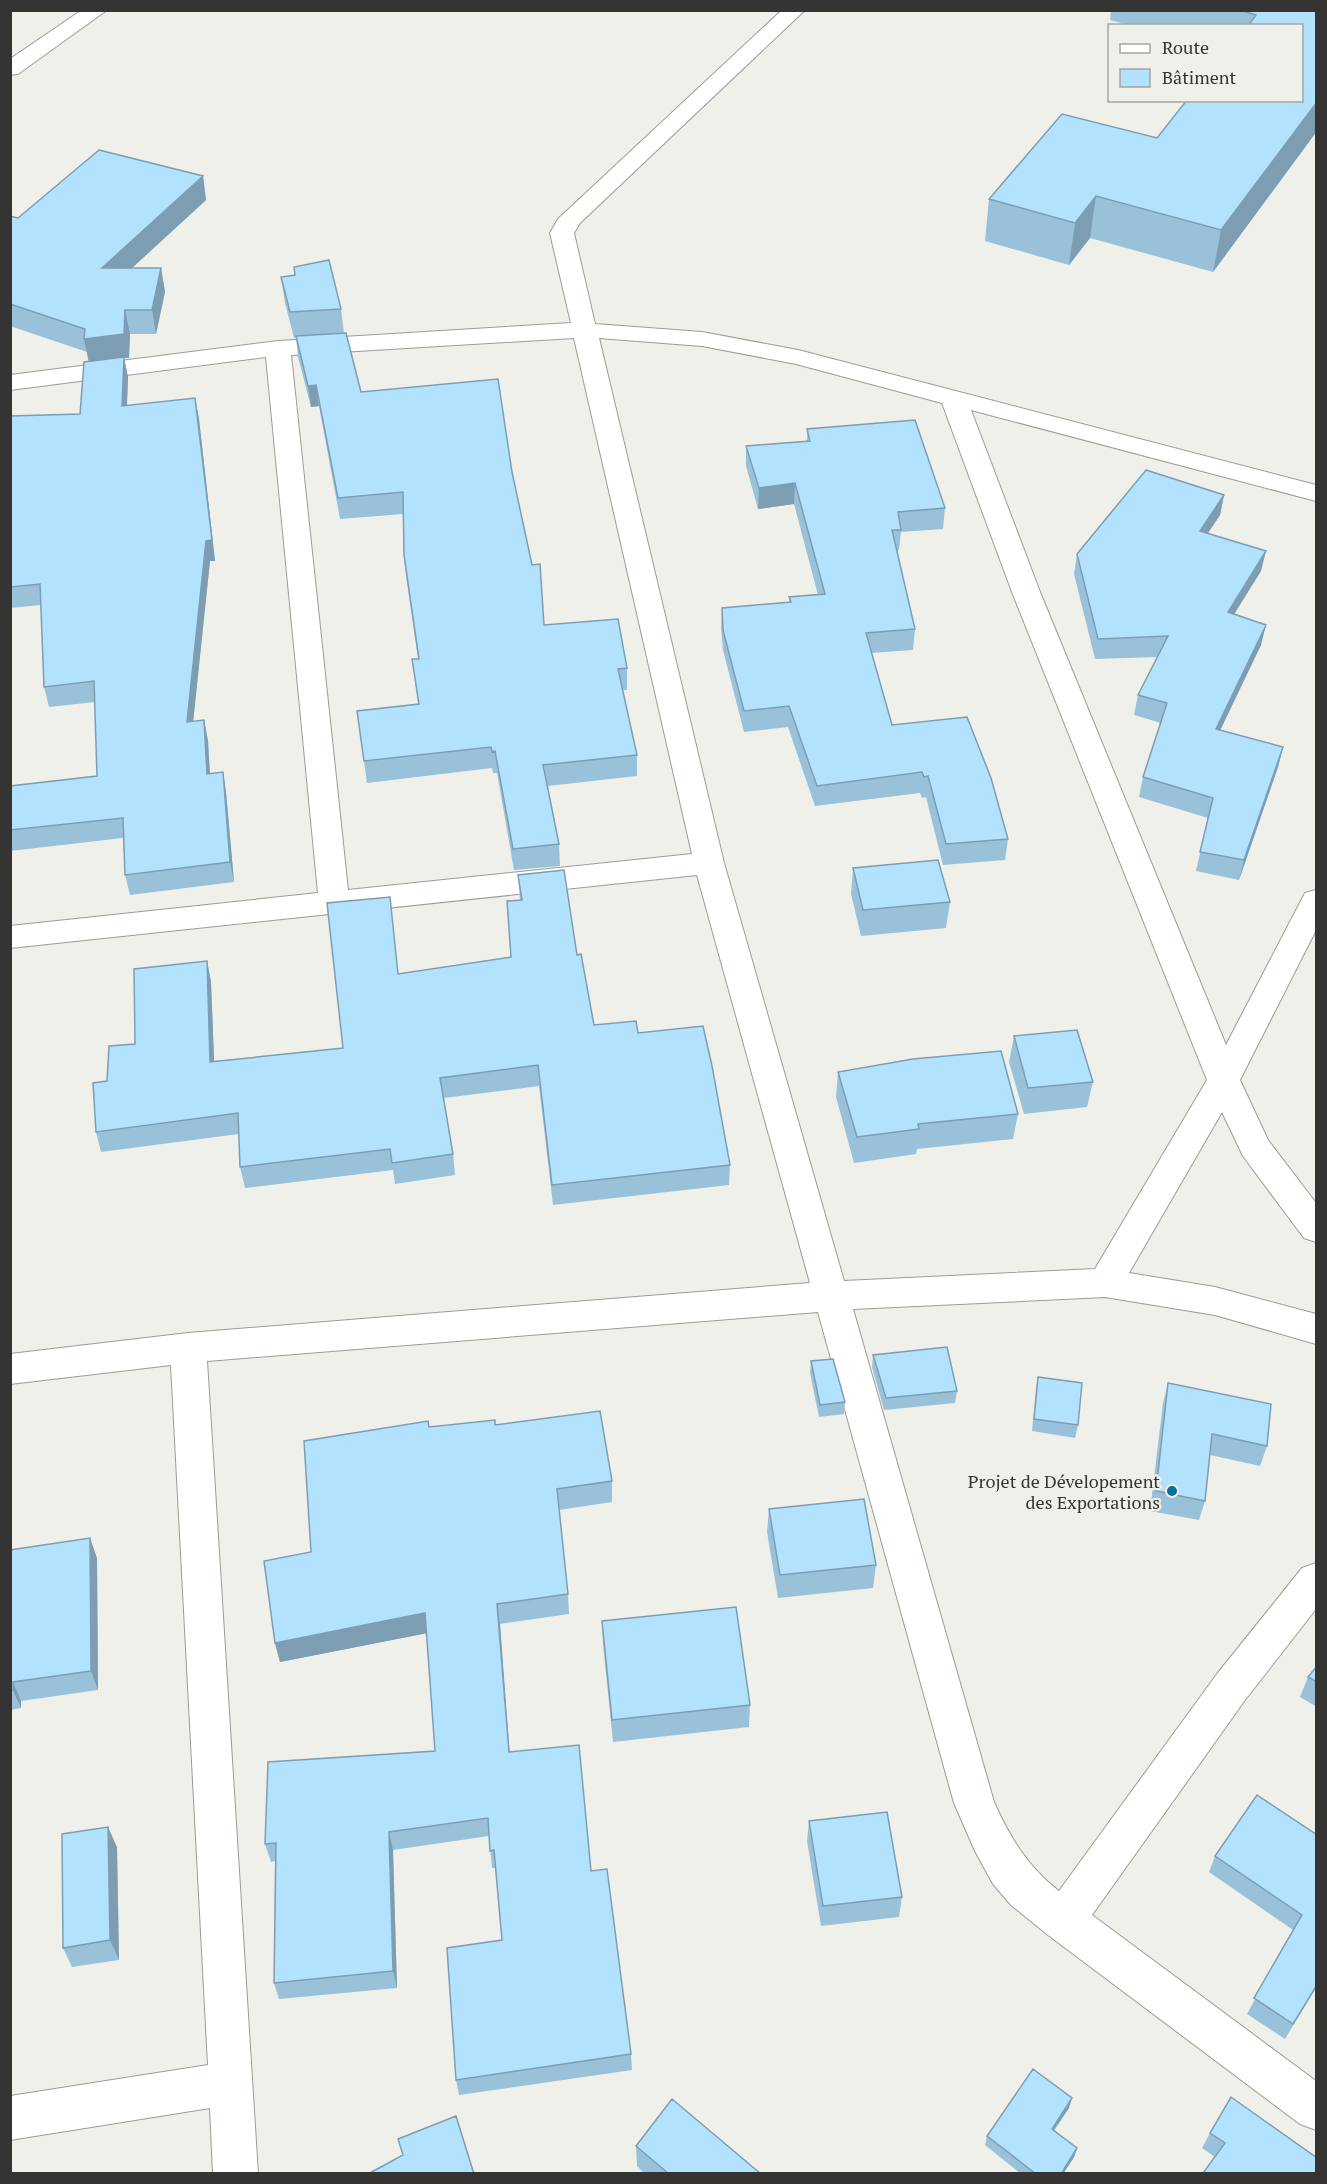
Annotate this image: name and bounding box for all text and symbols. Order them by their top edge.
legend [1108,24,1303,102]
text: Route [1162,35,1209,59]
text: Bâtiment [1162,65,1237,89]
place label: Projet de Dévelopement des Exportations [968,1469,1160,1514]
marker: Projet de Dévelopement des Exportations [1165,1484,1179,1498]

